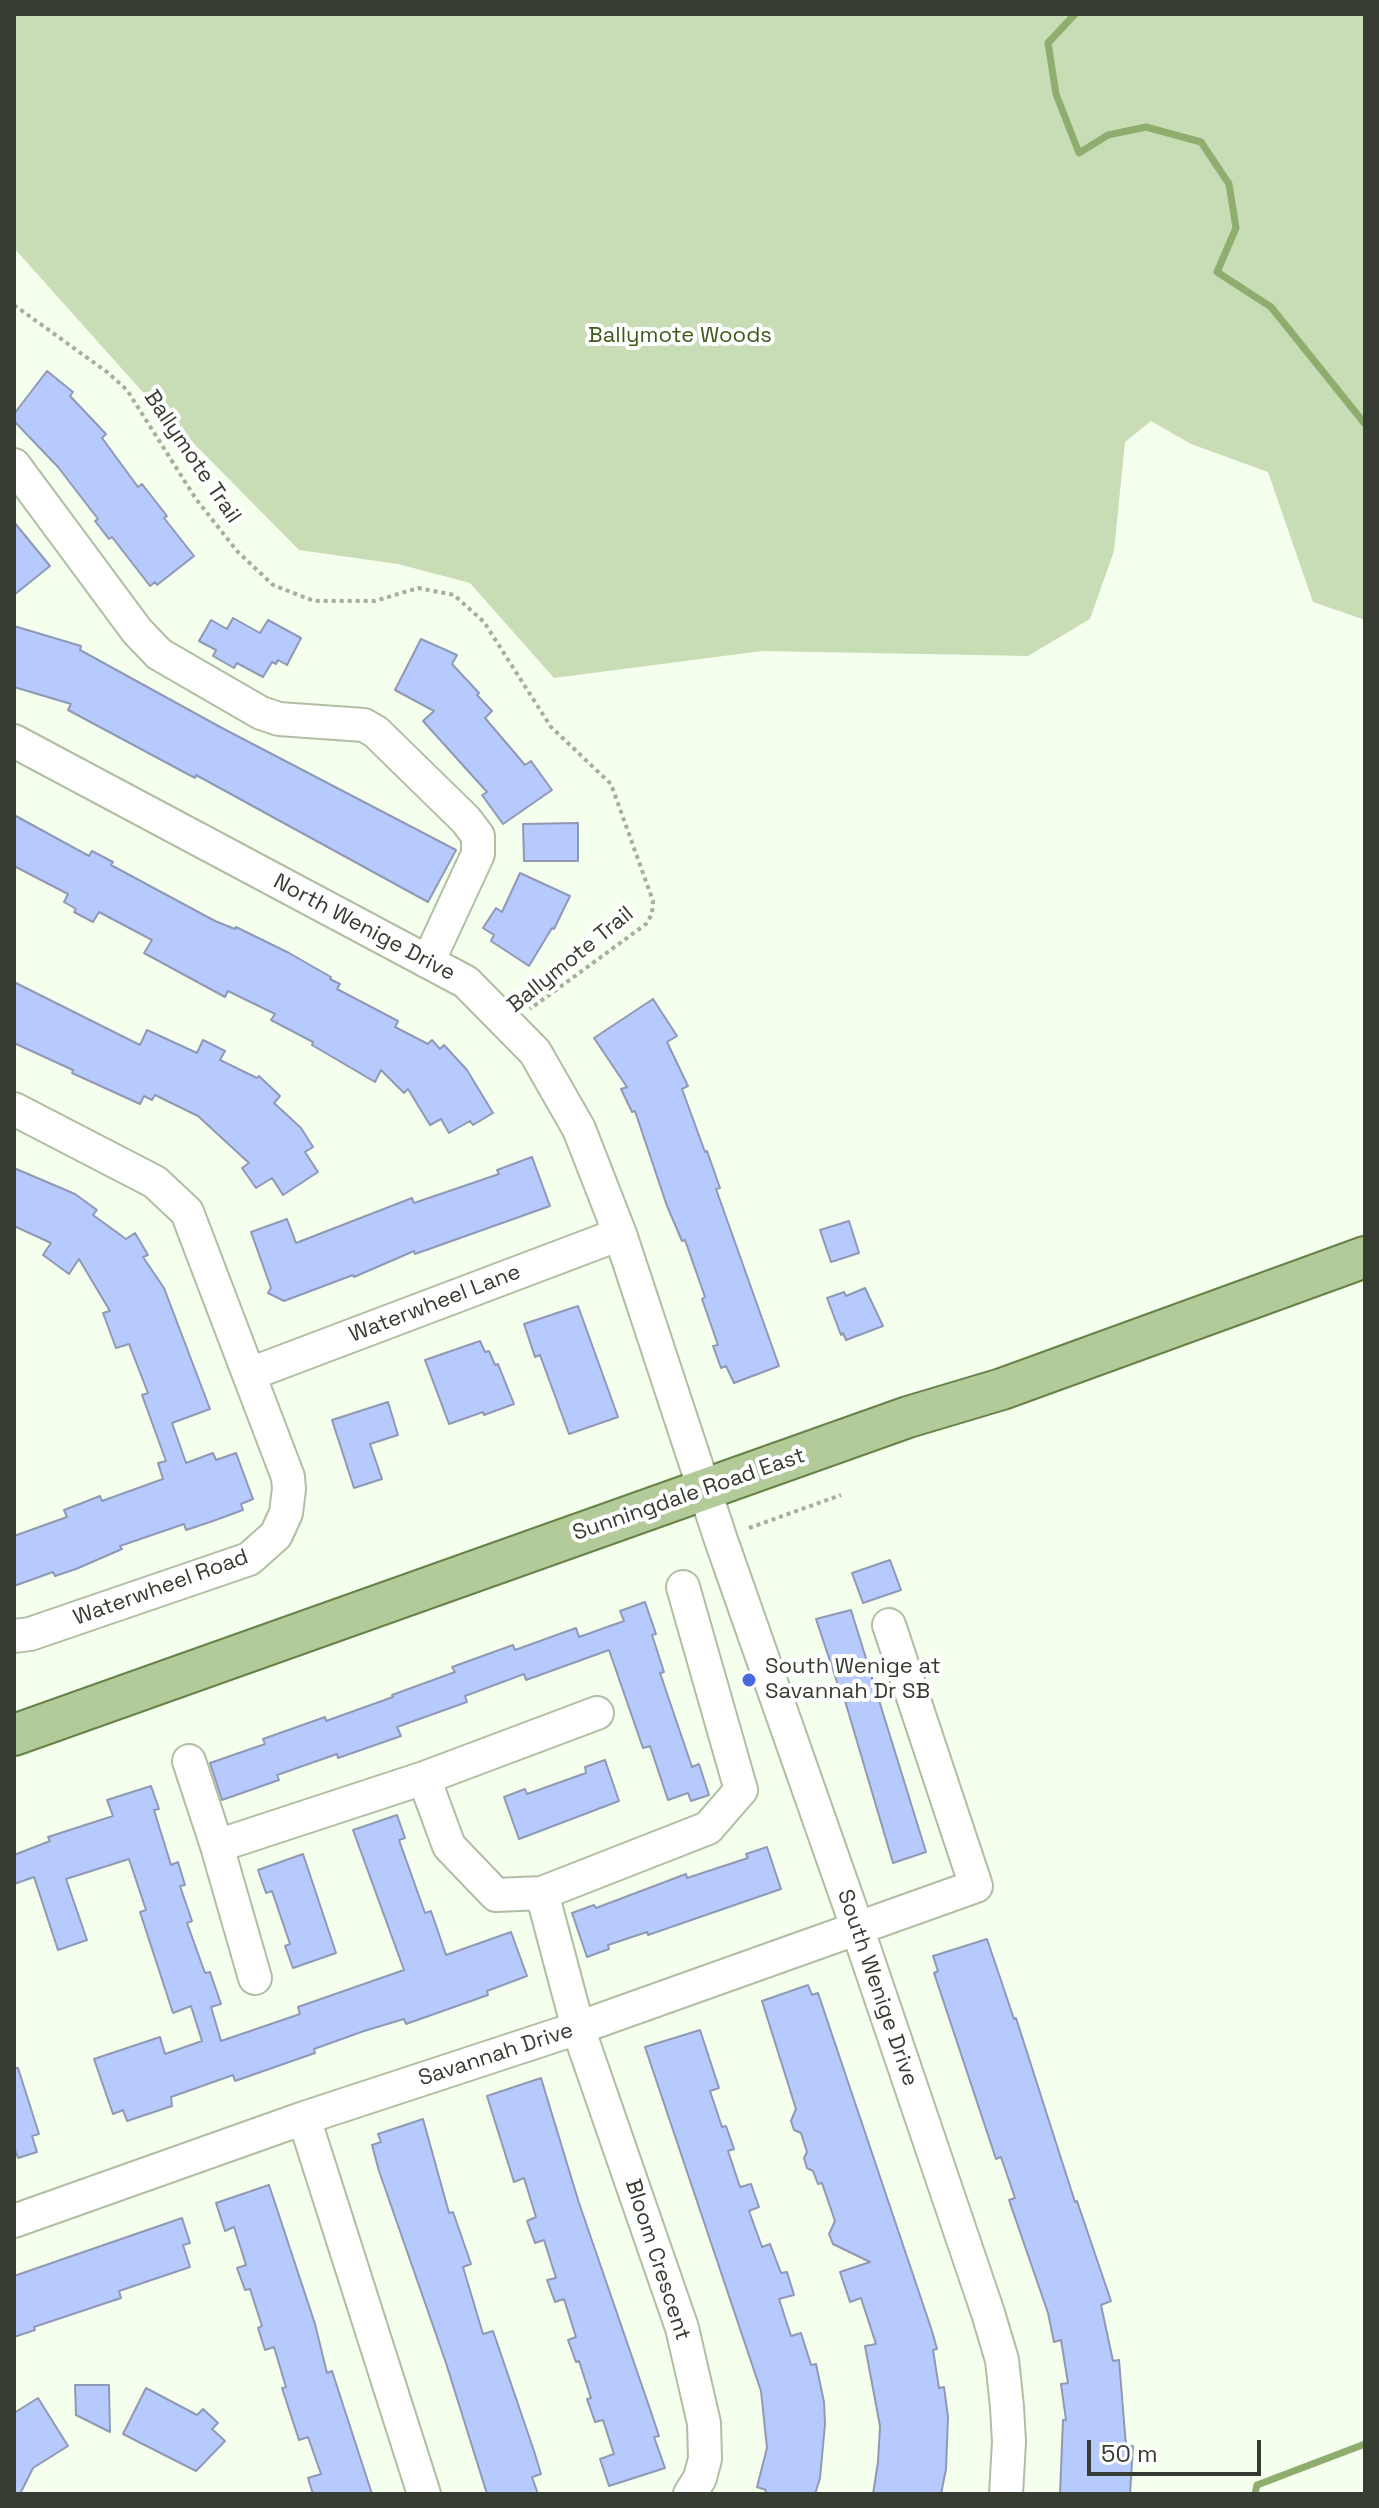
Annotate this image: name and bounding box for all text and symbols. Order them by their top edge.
park label: Ballymote Woods [588,323,772,349]
street label: Ballymote Trail [138,386,246,528]
street label: North Wenige Drive [269,869,459,987]
street label: Ballymote Trail [503,901,639,1019]
street label: Waterwheel Lane [346,1259,524,1349]
street label: Sunningdale Road East [569,1443,809,1547]
street label: Waterwheel Road [70,1544,252,1632]
place label: South Wenige at Savannah Dr SB [765,1654,941,1706]
marker: South Wenige at Savannah Dr SB [740,1671,758,1689]
street label: South Wenige Drive [831,1886,923,2090]
street label: Savannah Drive [415,2018,577,2092]
street label: Bloom Crescent [619,2176,695,2344]
scale bar [1091,2424,1265,2474]
text: 50 m [1101,2438,1158,2469]

